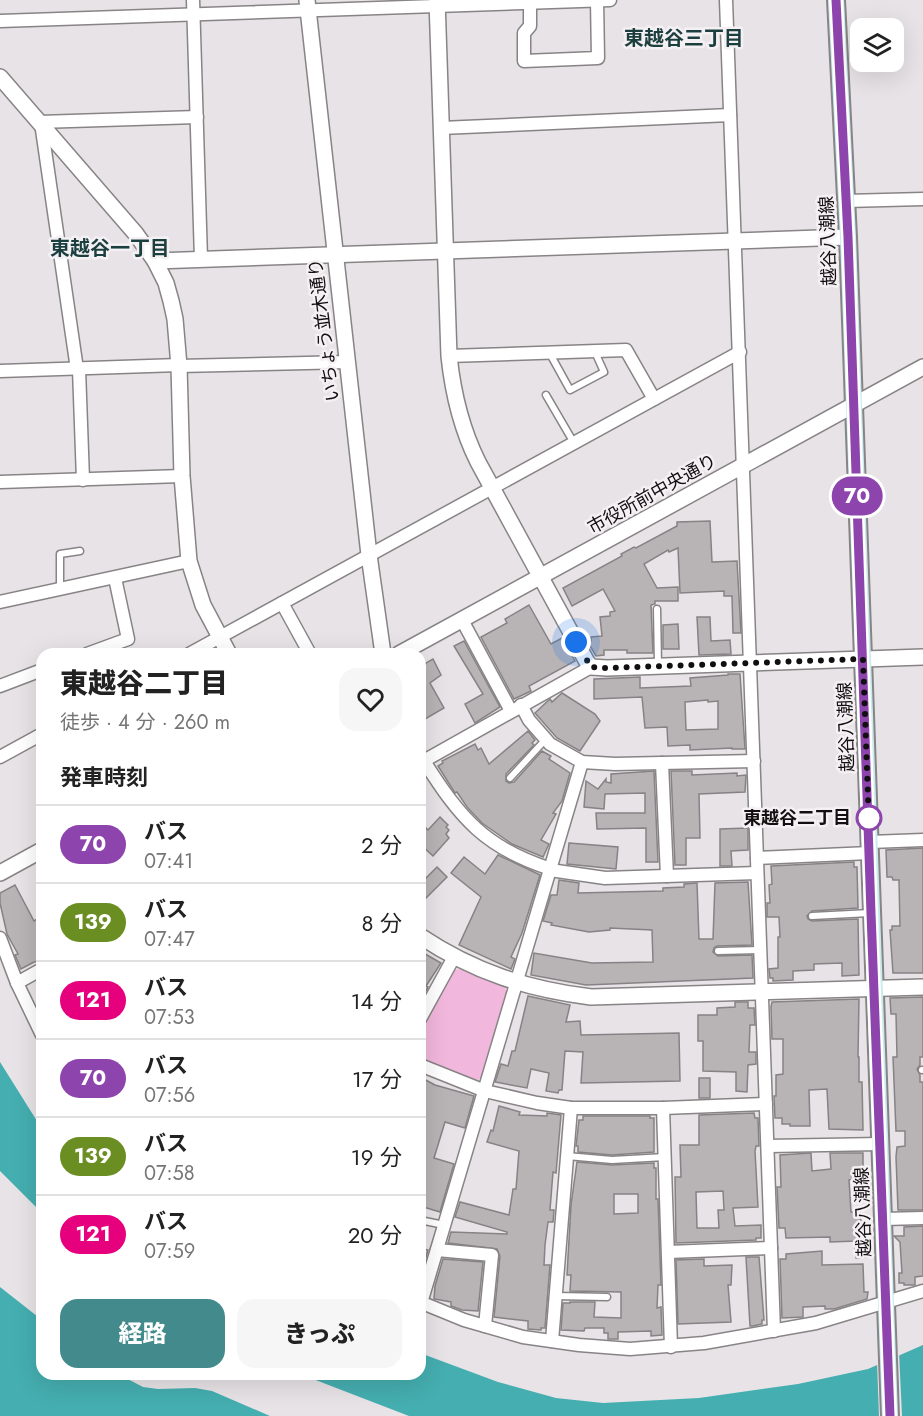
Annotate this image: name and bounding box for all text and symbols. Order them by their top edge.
map controls [850,18,904,72]
button: layers [850,18,904,72]
district label: 東越谷三丁目 [624,24,744,53]
street label: 越谷八潮線 [813,196,843,286]
district label: 東越谷一丁目 [50,234,170,263]
street label: いちょう並木通り [302,257,346,403]
street label: 市役所前中央通り [583,448,721,540]
line badge: 70 [830,476,884,516]
text: 70 [844,481,870,511]
your location [561,627,591,657]
text: 東越谷二丁目 [60,663,228,704]
button: heart [339,668,402,731]
street label: 越谷八潮線 [831,682,861,772]
text: 徒歩 · 4 分 · 260 m [60,708,230,737]
text: 発車時刻 [60,761,148,793]
place label: 東越谷二丁目 [743,805,851,831]
marker: 東越谷二丁目 [856,805,882,831]
text: バス [144,815,188,847]
text: 70 [80,829,106,859]
text: 2 分 [361,829,402,861]
text: 07:41 [144,847,193,876]
text: バス [144,893,188,925]
text: 139 [74,907,112,937]
text: 8 分 [361,907,402,939]
text: 07:47 [144,925,195,954]
text: バス [144,971,188,1003]
text: 121 [75,985,111,1015]
text: 14 分 [351,985,402,1017]
text: 07:53 [144,1003,195,1032]
text: バス [144,1049,188,1081]
text: 70 [80,1063,106,1093]
text: 17 分 [352,1063,402,1095]
text: 07:56 [144,1081,195,1110]
text: バス [144,1127,188,1159]
text: 139 [74,1141,112,1171]
text: 19 分 [351,1141,402,1173]
text: 07:58 [144,1159,195,1188]
street label: 越谷八潮線 [848,1167,878,1257]
text: バス [144,1205,188,1237]
text: 121 [75,1219,111,1249]
text: 20 分 [348,1219,402,1251]
text: 07:59 [144,1237,195,1266]
button: 経路 [60,1299,225,1368]
button: きっぷ [237,1299,402,1368]

